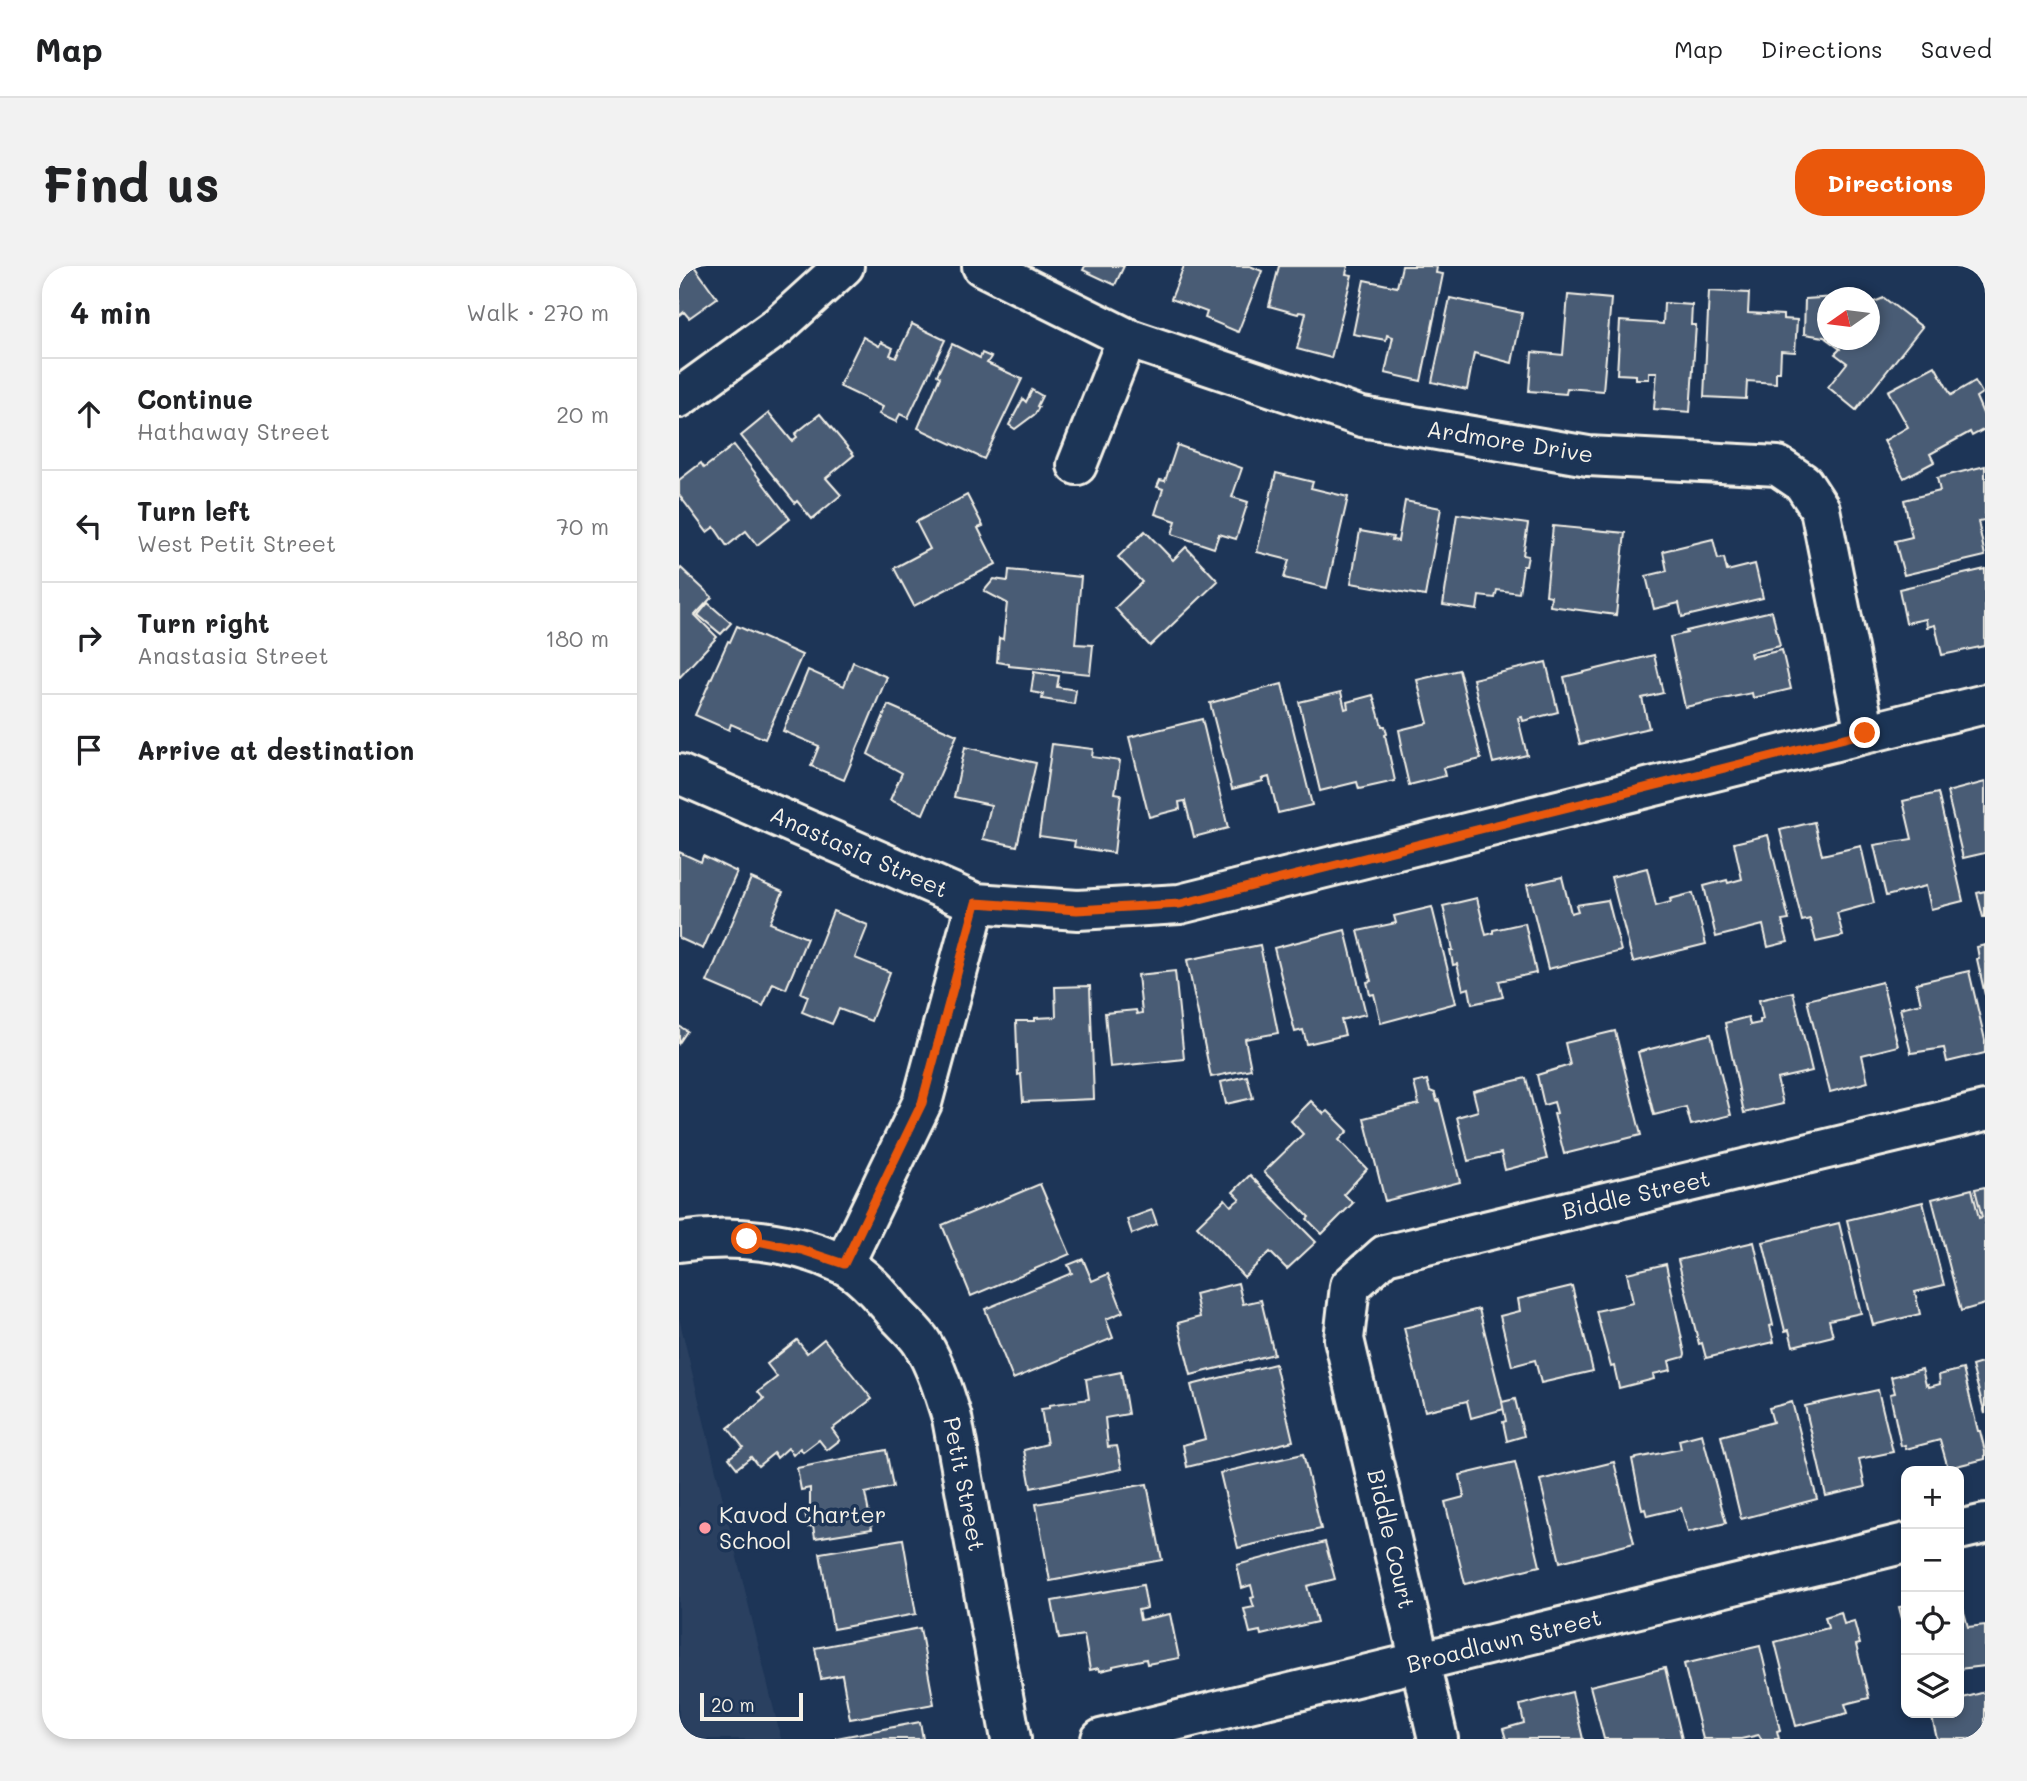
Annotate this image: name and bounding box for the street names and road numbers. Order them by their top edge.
street label: Ardmore Drive [1425,413,1595,469]
street label: Anastasia Street [766,798,953,904]
street label: Biddle Street [1559,1162,1713,1226]
street label: Petit Street [937,1414,993,1553]
street label: Biddle Court [1361,1466,1423,1611]
street label: Broadlawn Street [1403,1601,1604,1679]

